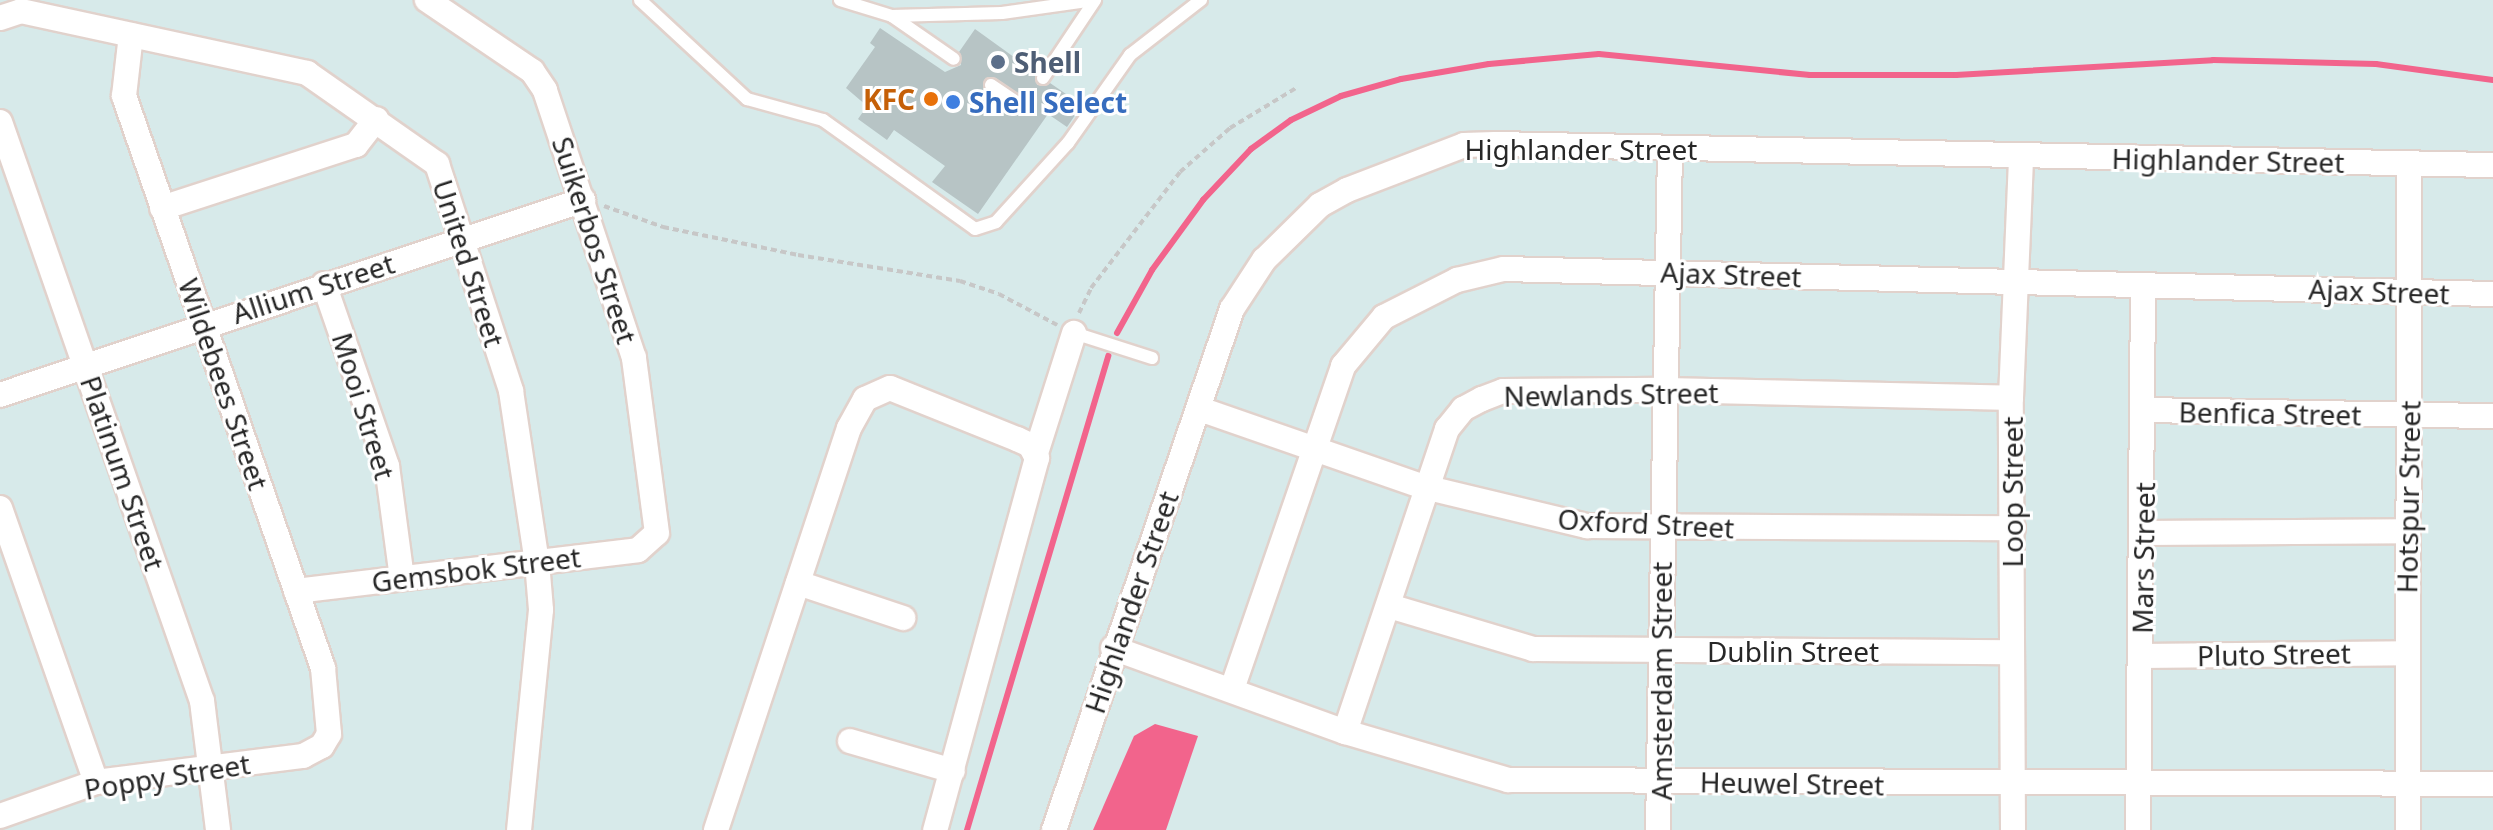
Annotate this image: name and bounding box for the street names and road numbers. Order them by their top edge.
street label: Suikerbos Street [546,132,644,348]
street label: Highlander Street [1465,132,1697,166]
street label: Highlander Street [2111,141,2345,179]
street label: United Street [426,175,512,351]
street label: Allium Street [228,246,398,330]
street label: Ajax Street [1660,255,1802,293]
street label: Ajax Street [2308,272,2450,310]
street label: Wildebees Street [172,274,276,494]
street label: Mooi Street [326,328,402,484]
street label: Platinum Street [74,371,172,575]
street label: Newlands Street [1503,375,1719,413]
street label: Benfica Street [2178,395,2362,431]
street label: Hotspur Street [2390,400,2426,594]
street label: Loop Street [1995,416,2029,568]
street label: Mars Street [2125,482,2161,634]
street label: Highlander Street [1077,486,1185,718]
street label: Oxford Street [1557,502,1735,544]
street label: Gemsbok Street [370,540,582,598]
street label: Amsterdam Street [1644,562,1678,800]
street label: Dublin Street [1707,634,1879,668]
street label: Pluto Street [2197,636,2351,672]
street label: Poppy Street [82,746,252,806]
street label: Heuwel Street [1700,765,1884,801]

